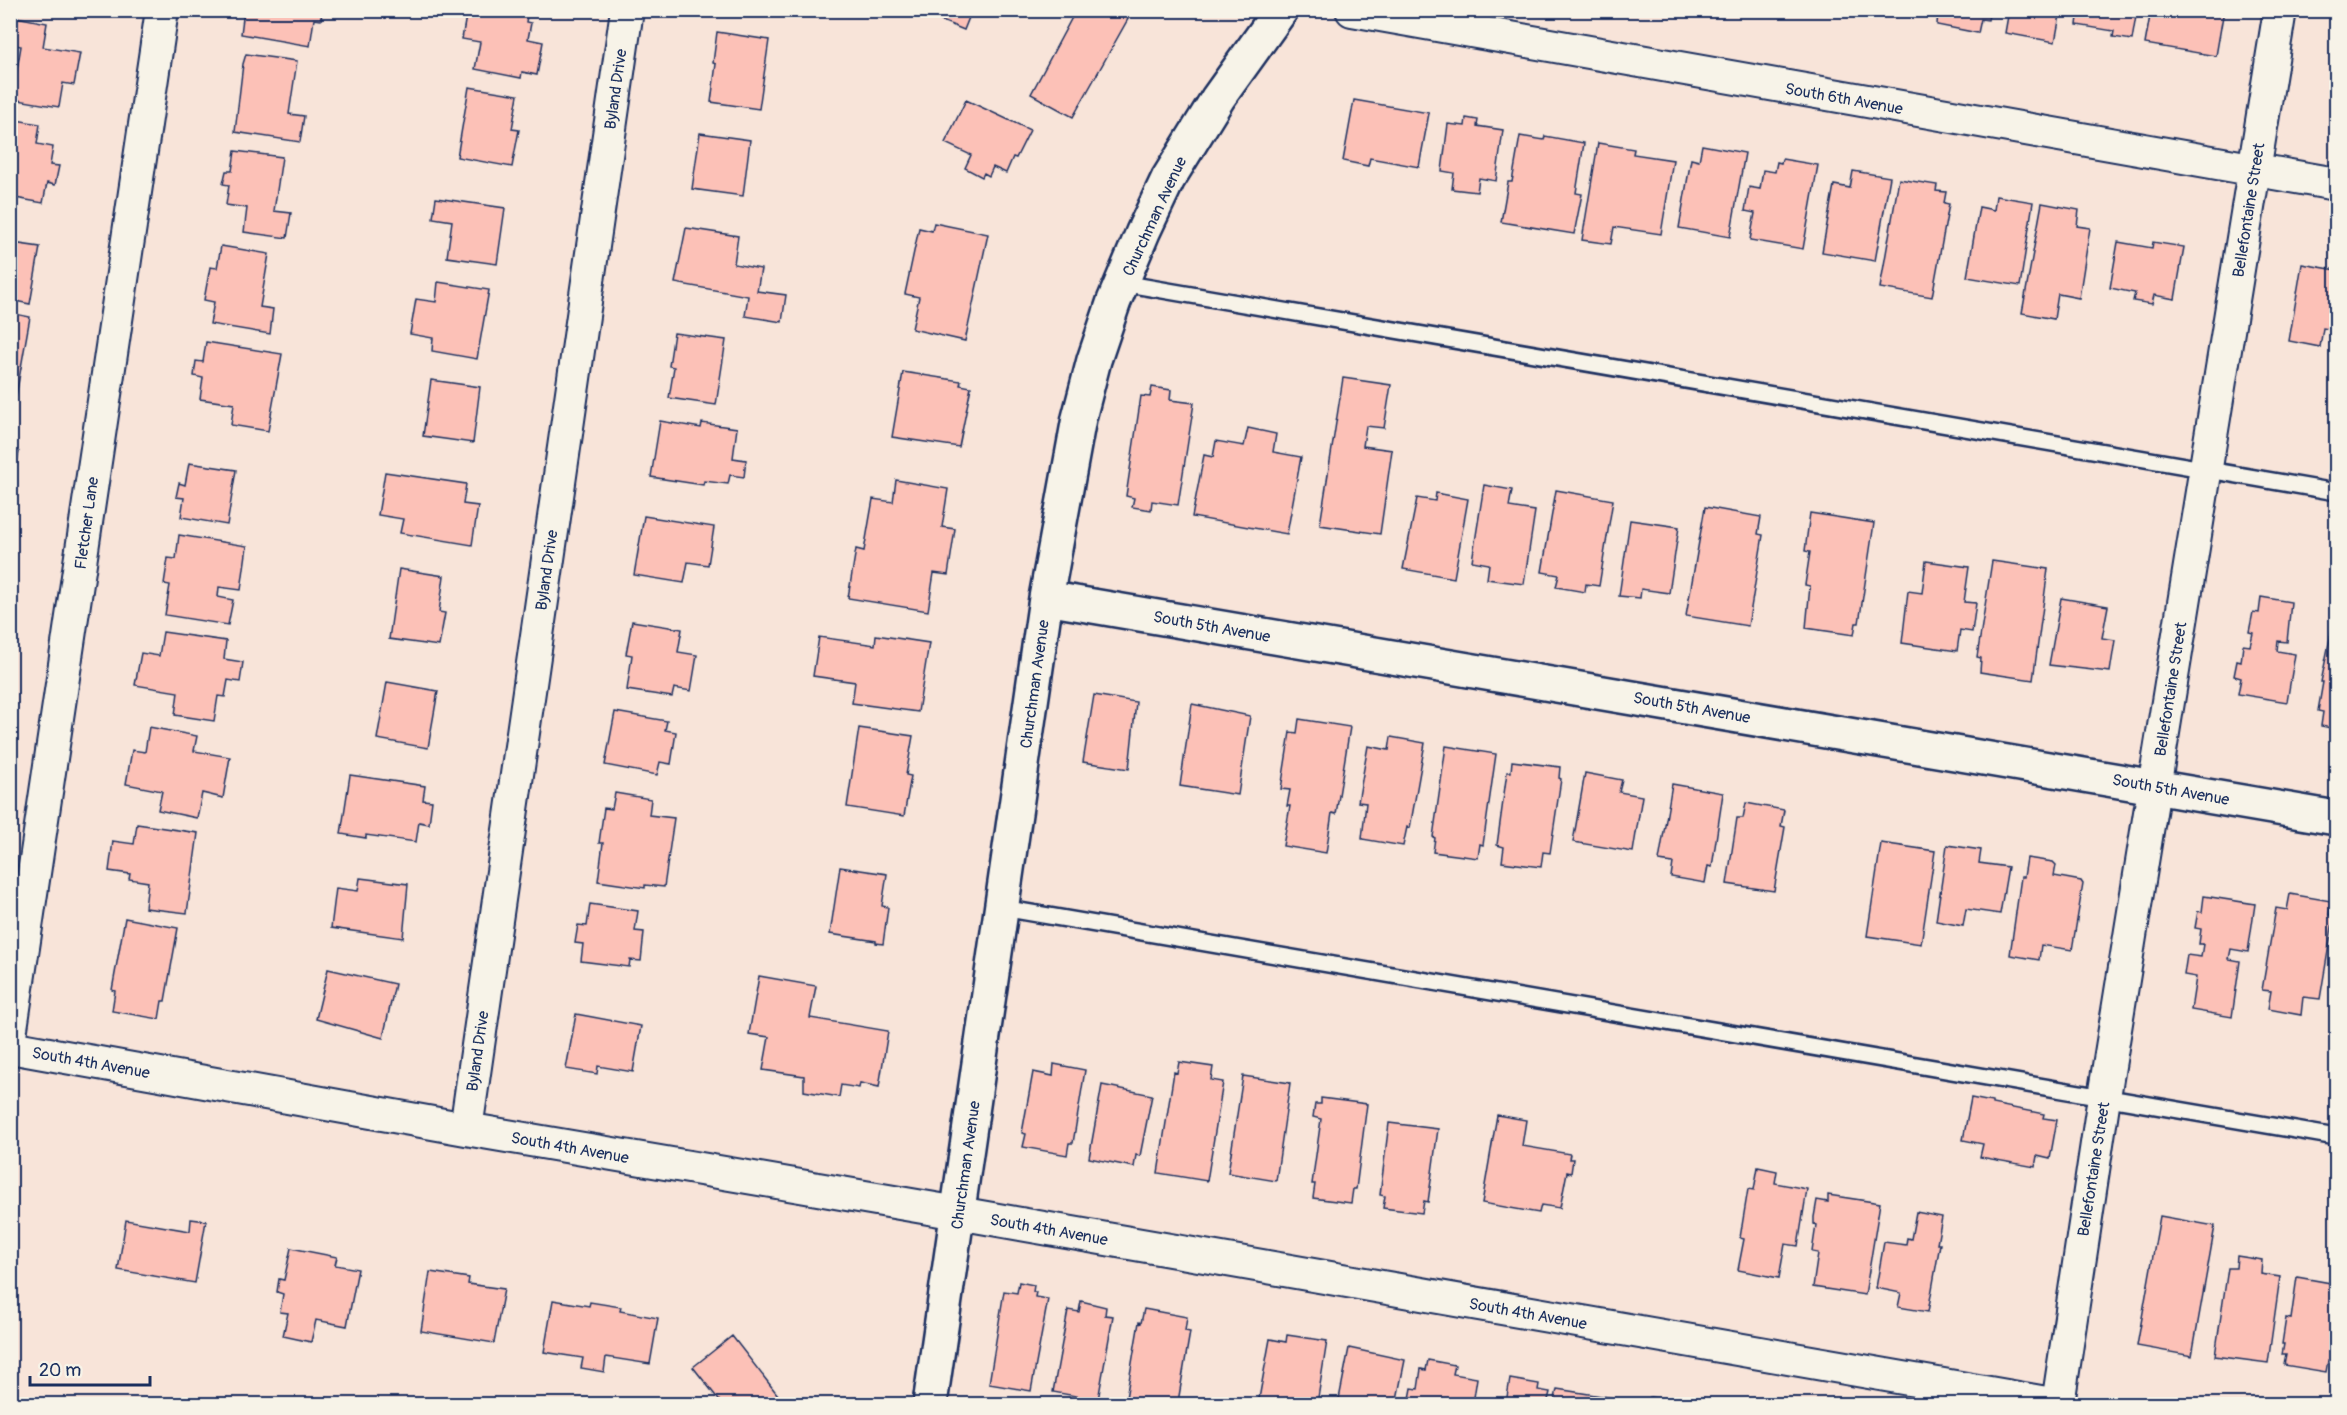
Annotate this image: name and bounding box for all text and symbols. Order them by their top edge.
street label: Byland Drive [600,47,632,131]
street label: South 6th Avenue [1783,79,1904,119]
street label: Bellefontaine Street [2228,141,2270,279]
street label: Churchman Avenue [1118,153,1191,279]
street label: Fletcher Lane [71,475,103,571]
street label: Byland Drive [531,528,563,612]
street label: South 5th Avenue [1152,607,1272,647]
street label: Churchman Avenue [1016,618,1054,750]
street label: Bellefontaine Street [2150,620,2192,758]
street label: South 5th Avenue [1632,688,1752,728]
street label: South 5th Avenue [2111,770,2231,810]
street label: Byland Drive [462,1009,494,1093]
street label: South 4th Avenue [30,1043,151,1083]
street label: Churchman Avenue [947,1099,985,1231]
street label: Bellefontaine Street [2073,1100,2115,1238]
street label: South 4th Avenue [509,1128,630,1168]
street label: South 4th Avenue [988,1210,1109,1250]
street label: South 4th Avenue [1467,1294,1588,1334]
scale bar [30,1349,150,1387]
text: 20 m [39,1359,81,1382]

